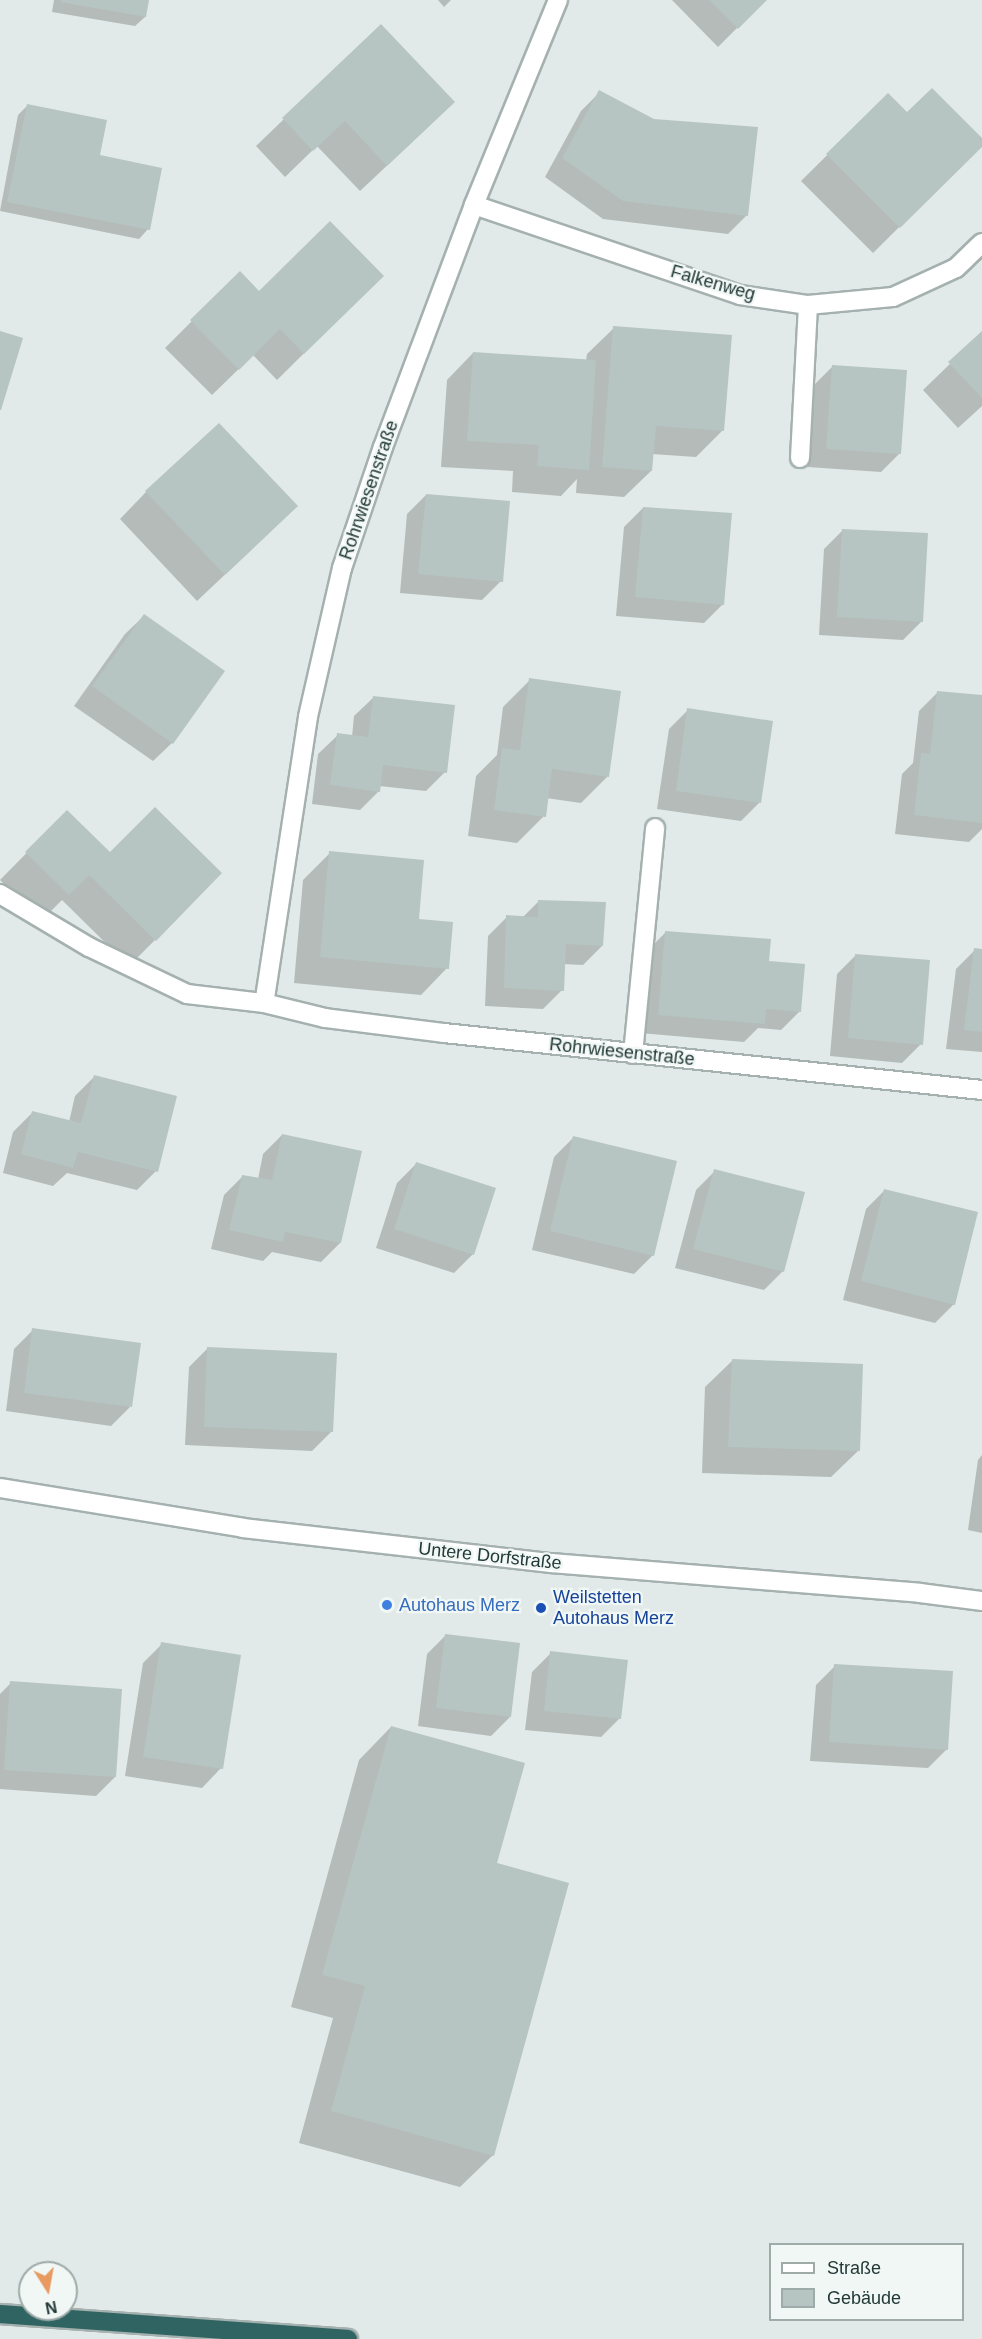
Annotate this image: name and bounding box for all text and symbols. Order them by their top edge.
street label: Falkenweg [668,261,758,305]
street label: Rohrwiesenstraße [335,417,403,563]
street label: Rohrwiesenstraße [548,1034,696,1070]
street label: Untere Dorfstraße [417,1538,563,1574]
place label: Weilstetten Autohaus Merz [553,1587,674,1630]
place label: Autohaus Merz [399,1594,520,1616]
marker: Autohaus Merz [380,1598,394,1612]
marker: Weilstetten Autohaus Merz [534,1601,548,1615]
legend [769,2243,964,2321]
text: Straße [827,2258,881,2278]
north arrow [18,2261,78,2321]
text: Gebäude [827,2288,901,2308]
text: N [44,2298,58,2317]

